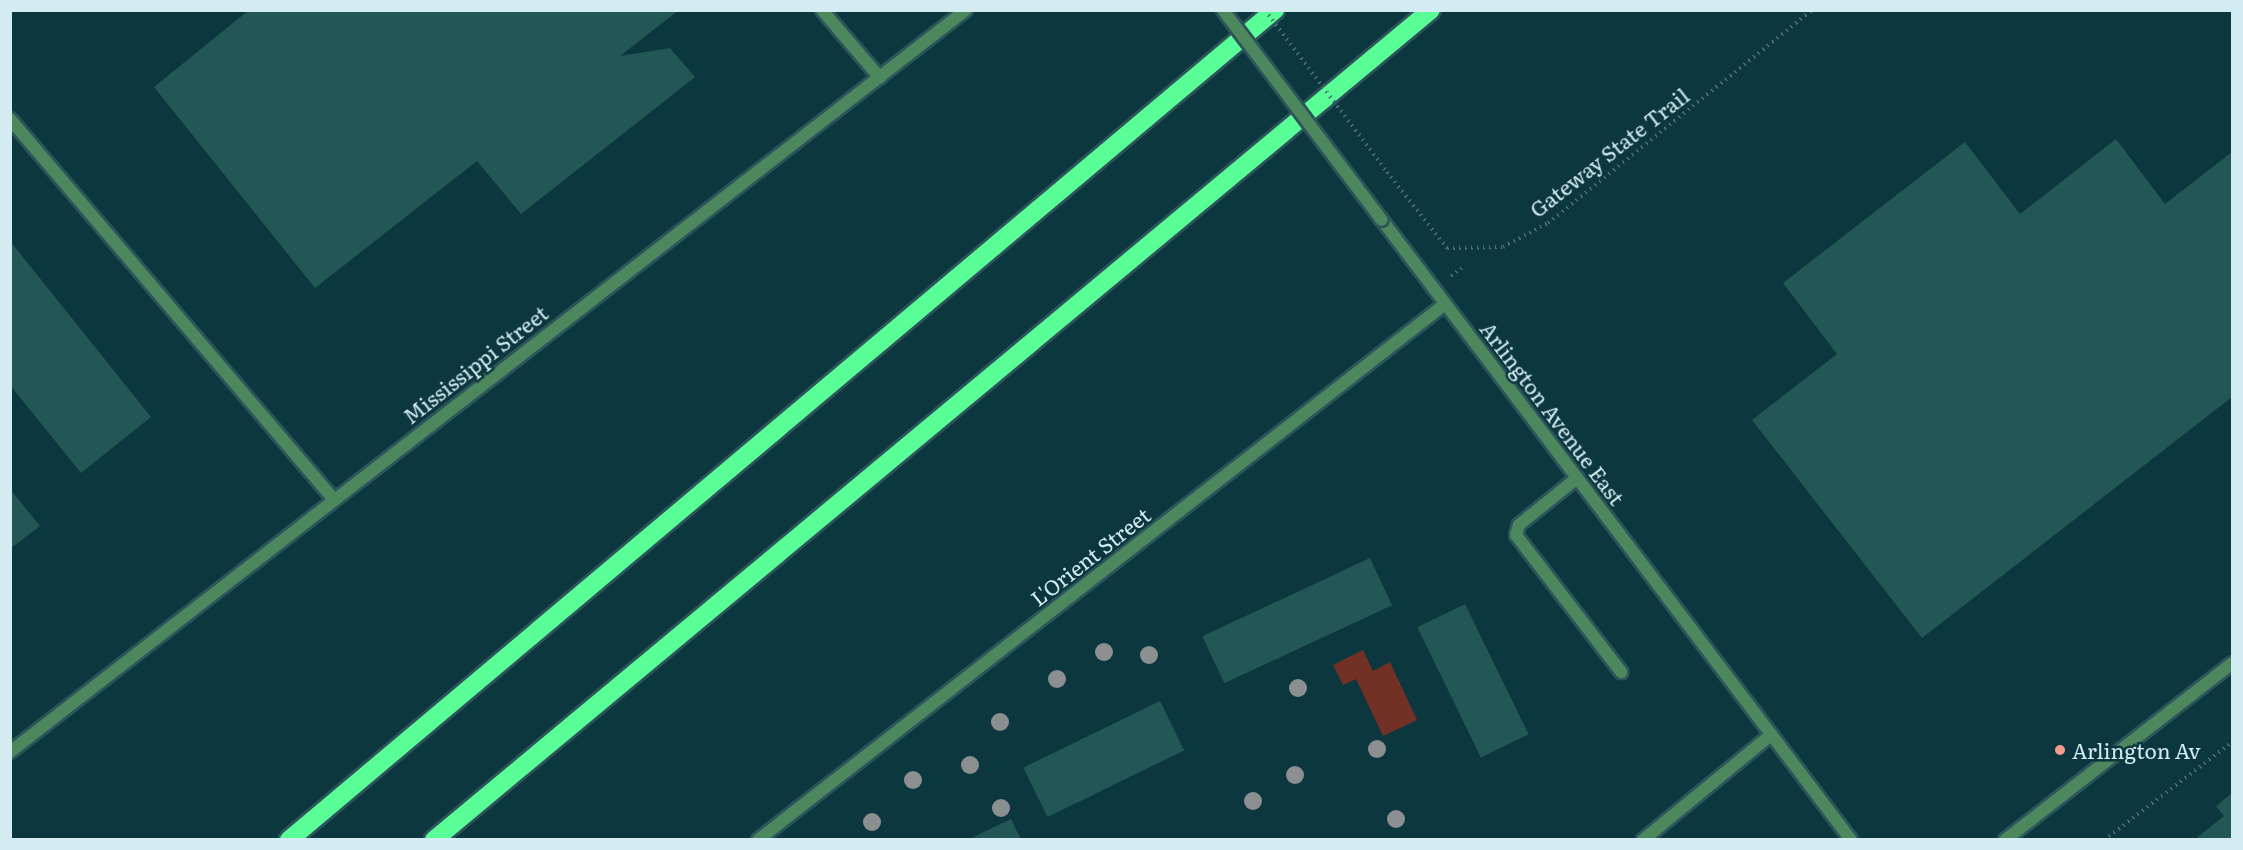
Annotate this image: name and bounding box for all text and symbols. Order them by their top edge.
street label: Gateway State Trail [1524,82,1694,222]
street label: Mississippi Street [398,300,552,428]
street label: Arlington Avenue East [1476,316,1630,510]
street label: L'Orient Street [1025,502,1155,610]
place label: Arlington Av [2072,737,2201,763]
marker: Arlington Av [2053,743,2067,757]

